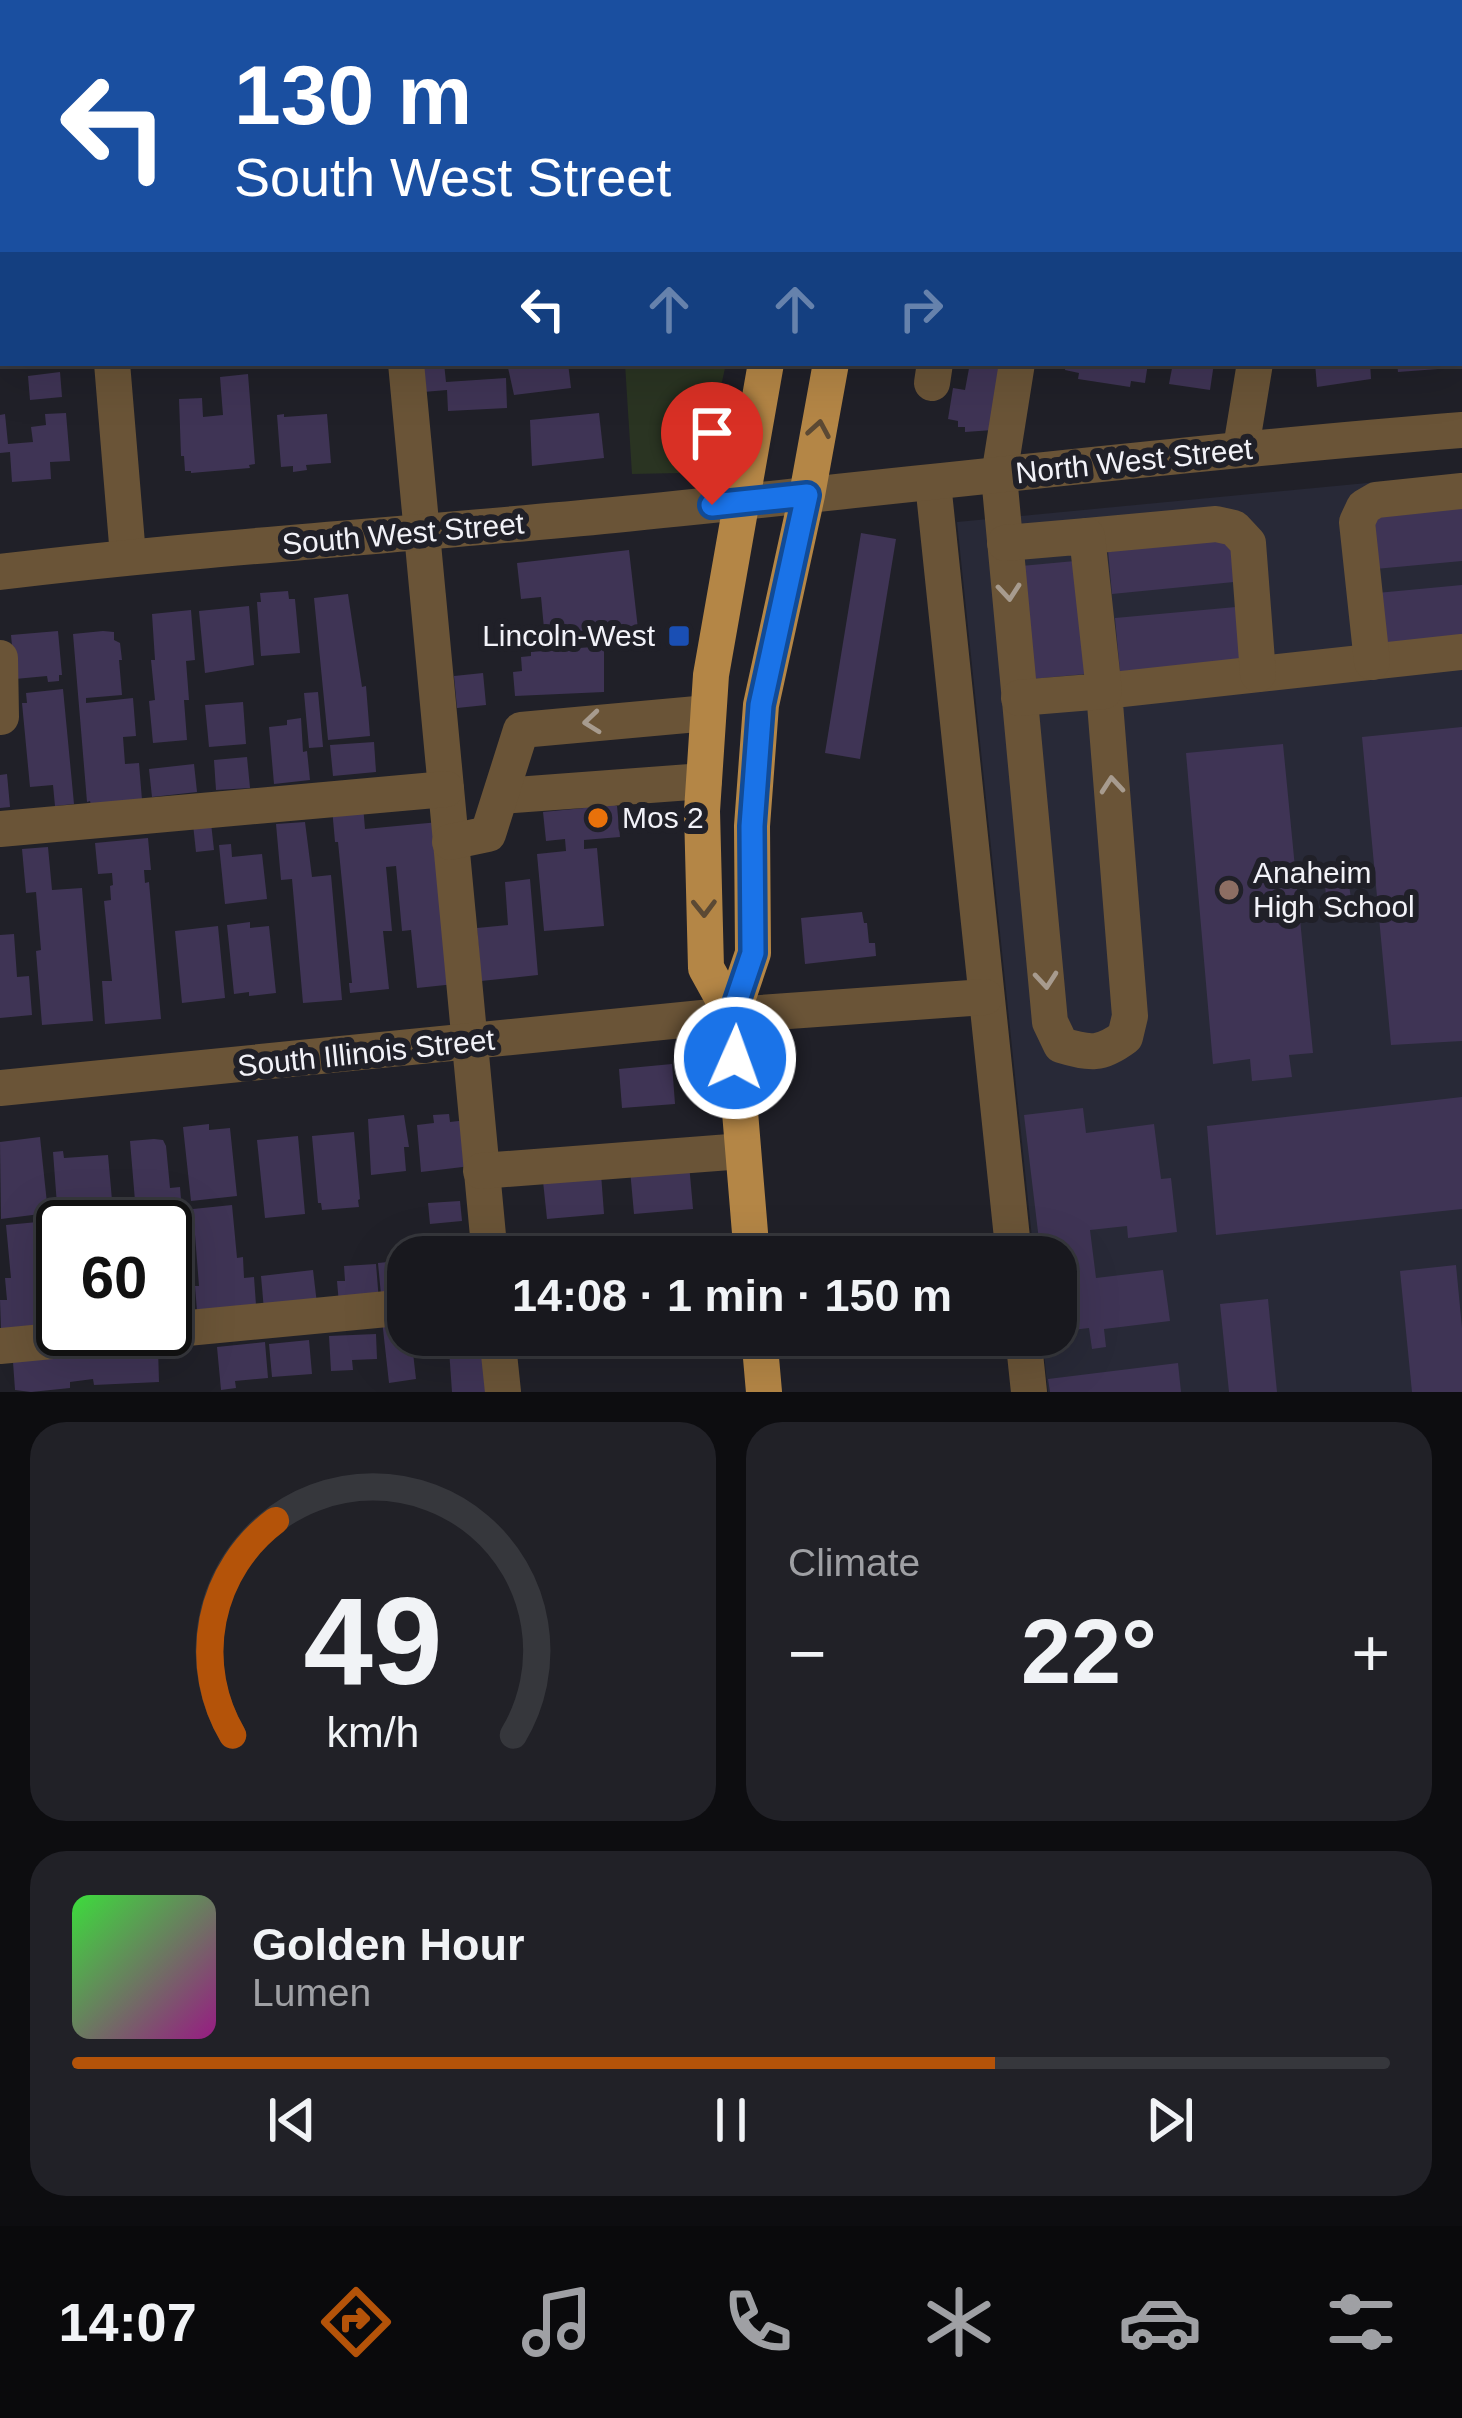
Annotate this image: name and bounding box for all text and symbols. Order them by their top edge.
icon: left [36,48,192,204]
text: 130 m [234,48,472,142]
text: South West Street [234,147,671,207]
icon: left [510,276,576,342]
icon: ahead [636,276,702,342]
icon: ahead [762,276,828,342]
icon: right [888,276,954,342]
pin [661,382,763,505]
icon: arrive [679,400,745,466]
one-way arrow [805,419,831,439]
street label: North West Street [1014,432,1255,489]
street label: South West Street [281,506,526,561]
one-way arrow [996,583,1021,602]
place label: Lincoln-West [482,619,656,652]
marker: Lincoln-West [666,623,692,649]
one-way arrow [582,709,601,734]
one-way arrow [1099,775,1125,794]
place label: Mos 2 [622,801,704,834]
marker: Mos 2 [585,805,611,831]
place label: Anaheim High School [1253,856,1415,923]
marker: Anaheim High School [1216,877,1242,903]
one-way arrow [691,899,717,918]
one-way arrow [1033,971,1058,990]
position arrow [672,995,798,1121]
street label: South Illinois Street [236,1023,497,1082]
speed limit sign: 60 [36,1200,192,1356]
text: 14:08 · 1 min · 150 m [512,1270,952,1321]
text: Climate [788,1541,920,1584]
text: 49 [304,1571,442,1710]
text: 22° [1021,1602,1157,1702]
text: − [788,1616,827,1690]
text: + [1351,1616,1390,1690]
text: km/h [327,1707,419,1755]
text: Golden Hour [252,1919,524,1970]
text: Lumen [252,1971,371,2014]
icon: previous [259,2087,325,2153]
icon: pause [698,2087,764,2153]
icon: next [1137,2087,1203,2153]
icon: directions [314,2280,398,2364]
icon: music [515,2280,599,2364]
icon: phone [716,2280,800,2364]
icon: climate [917,2280,1001,2364]
icon: car [1118,2280,1202,2364]
icon: filters [1319,2280,1403,2364]
text: 14:07 [59,2292,197,2352]

